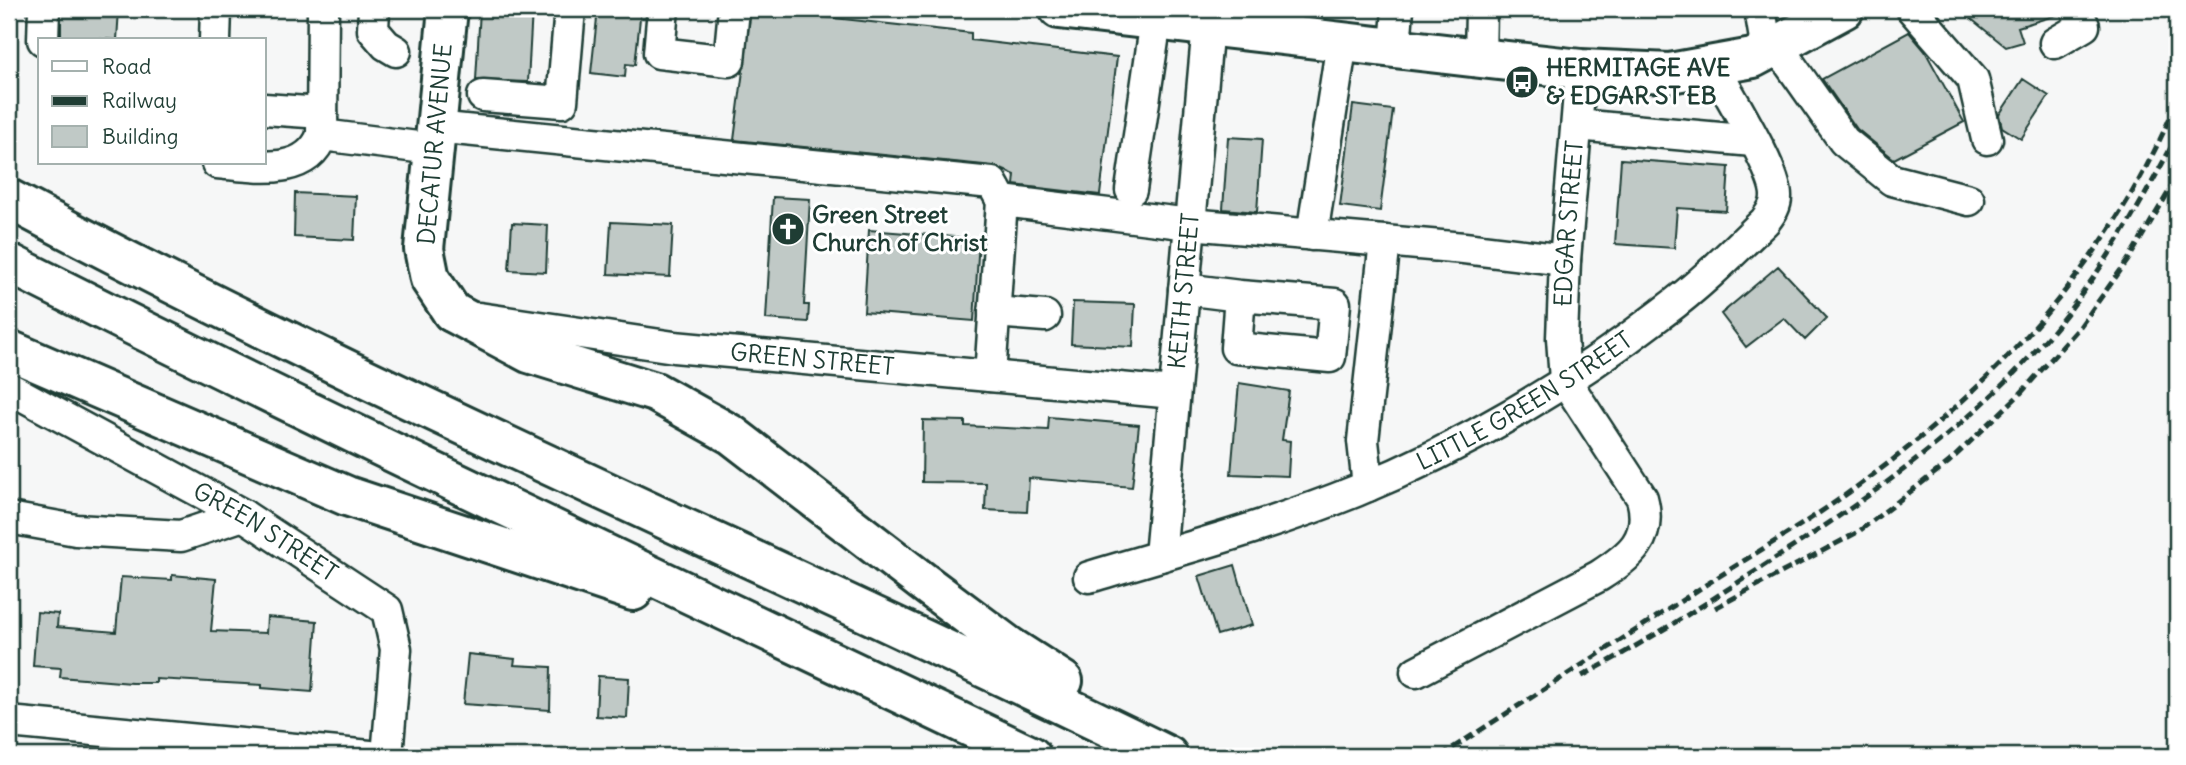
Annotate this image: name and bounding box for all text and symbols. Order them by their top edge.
legend [38,38,266,164]
street label: DECATUR AVENUE [410,42,458,246]
place label: HERMITAGE AVE & EDGAR ST EB [1546,52,1730,110]
text: Road [102,53,151,80]
bus stop icon: HERMITAGE AVE & EDGAR ST EB [1503,63,1541,101]
text: Railway [102,87,177,114]
text: Building [102,123,178,150]
street label: EDGAR STREET [1547,139,1589,307]
place label: Green Street Church of Christ [812,199,989,257]
church icon: Green Street Church of Christ [769,210,807,248]
street label: KEITH STREET [1161,212,1205,370]
street label: LITTLE GREEN STREET [1411,324,1638,476]
street label: GREEN STREET [729,336,896,381]
street label: GREEN STREET [188,475,344,587]

